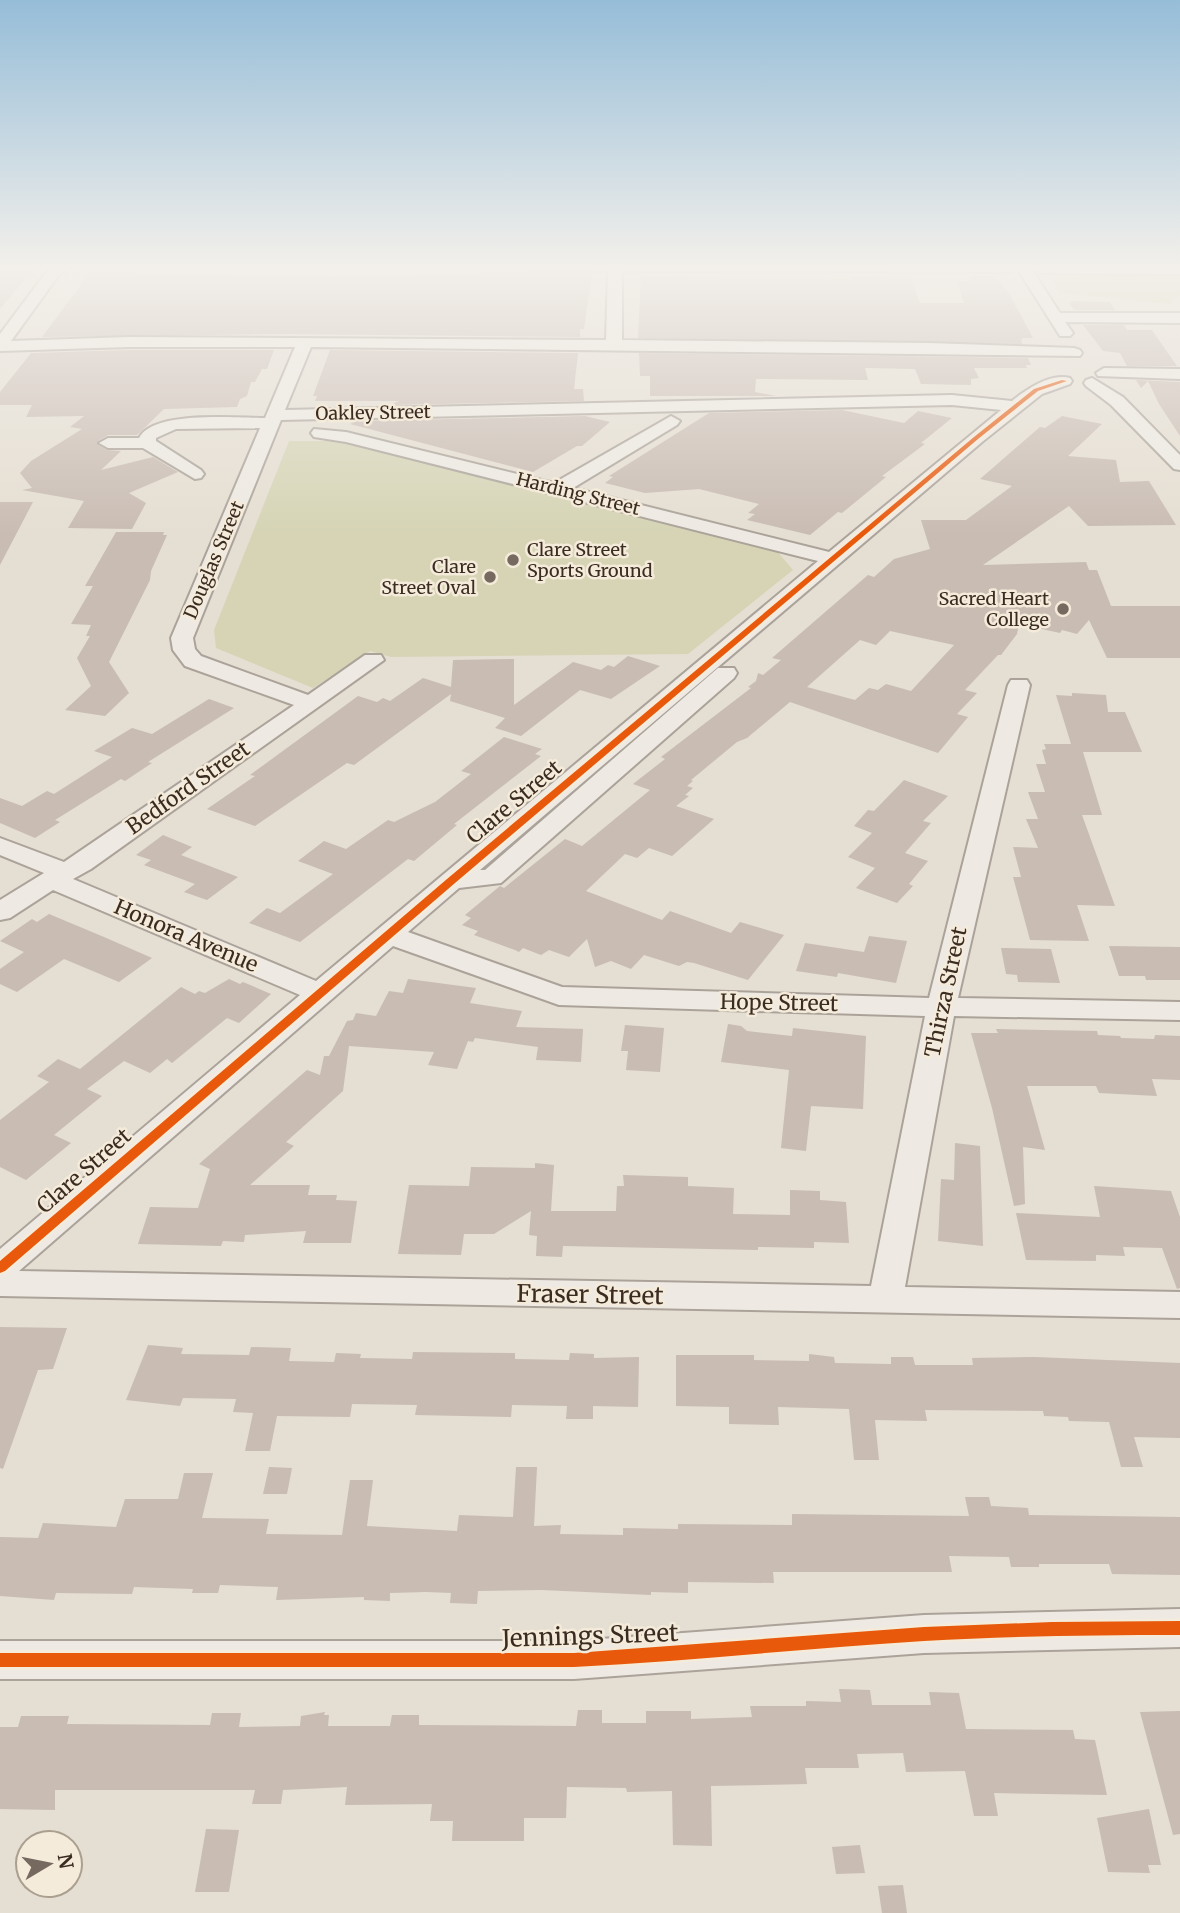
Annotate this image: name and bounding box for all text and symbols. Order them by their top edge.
street label: Oakley Street [315,400,431,425]
street label: Harding Street [514,467,642,520]
street label: Douglas Street [178,497,249,622]
place label: Clare Street Sports Ground [527,538,653,582]
marker: Clare Street Sports Ground [505,552,521,568]
place label: Clare Street Oval [381,555,476,599]
marker: Clare Street Oval [482,569,498,585]
place label: Sacred Heart College [938,587,1049,631]
marker: Sacred Heart College [1055,601,1071,617]
street label: Bedford Street [121,735,255,840]
street label: Clare Street [460,754,567,849]
street label: Honora Avenue [110,893,262,978]
street label: Thirza Street [918,924,973,1060]
street label: Hope Street [720,988,838,1017]
street label: Clare Street [31,1122,136,1219]
street label: Fraser Street [516,1278,664,1311]
street label: Jennings Street [500,1617,679,1654]
north arrow [14,1829,84,1899]
text: N [53,1852,79,1871]

